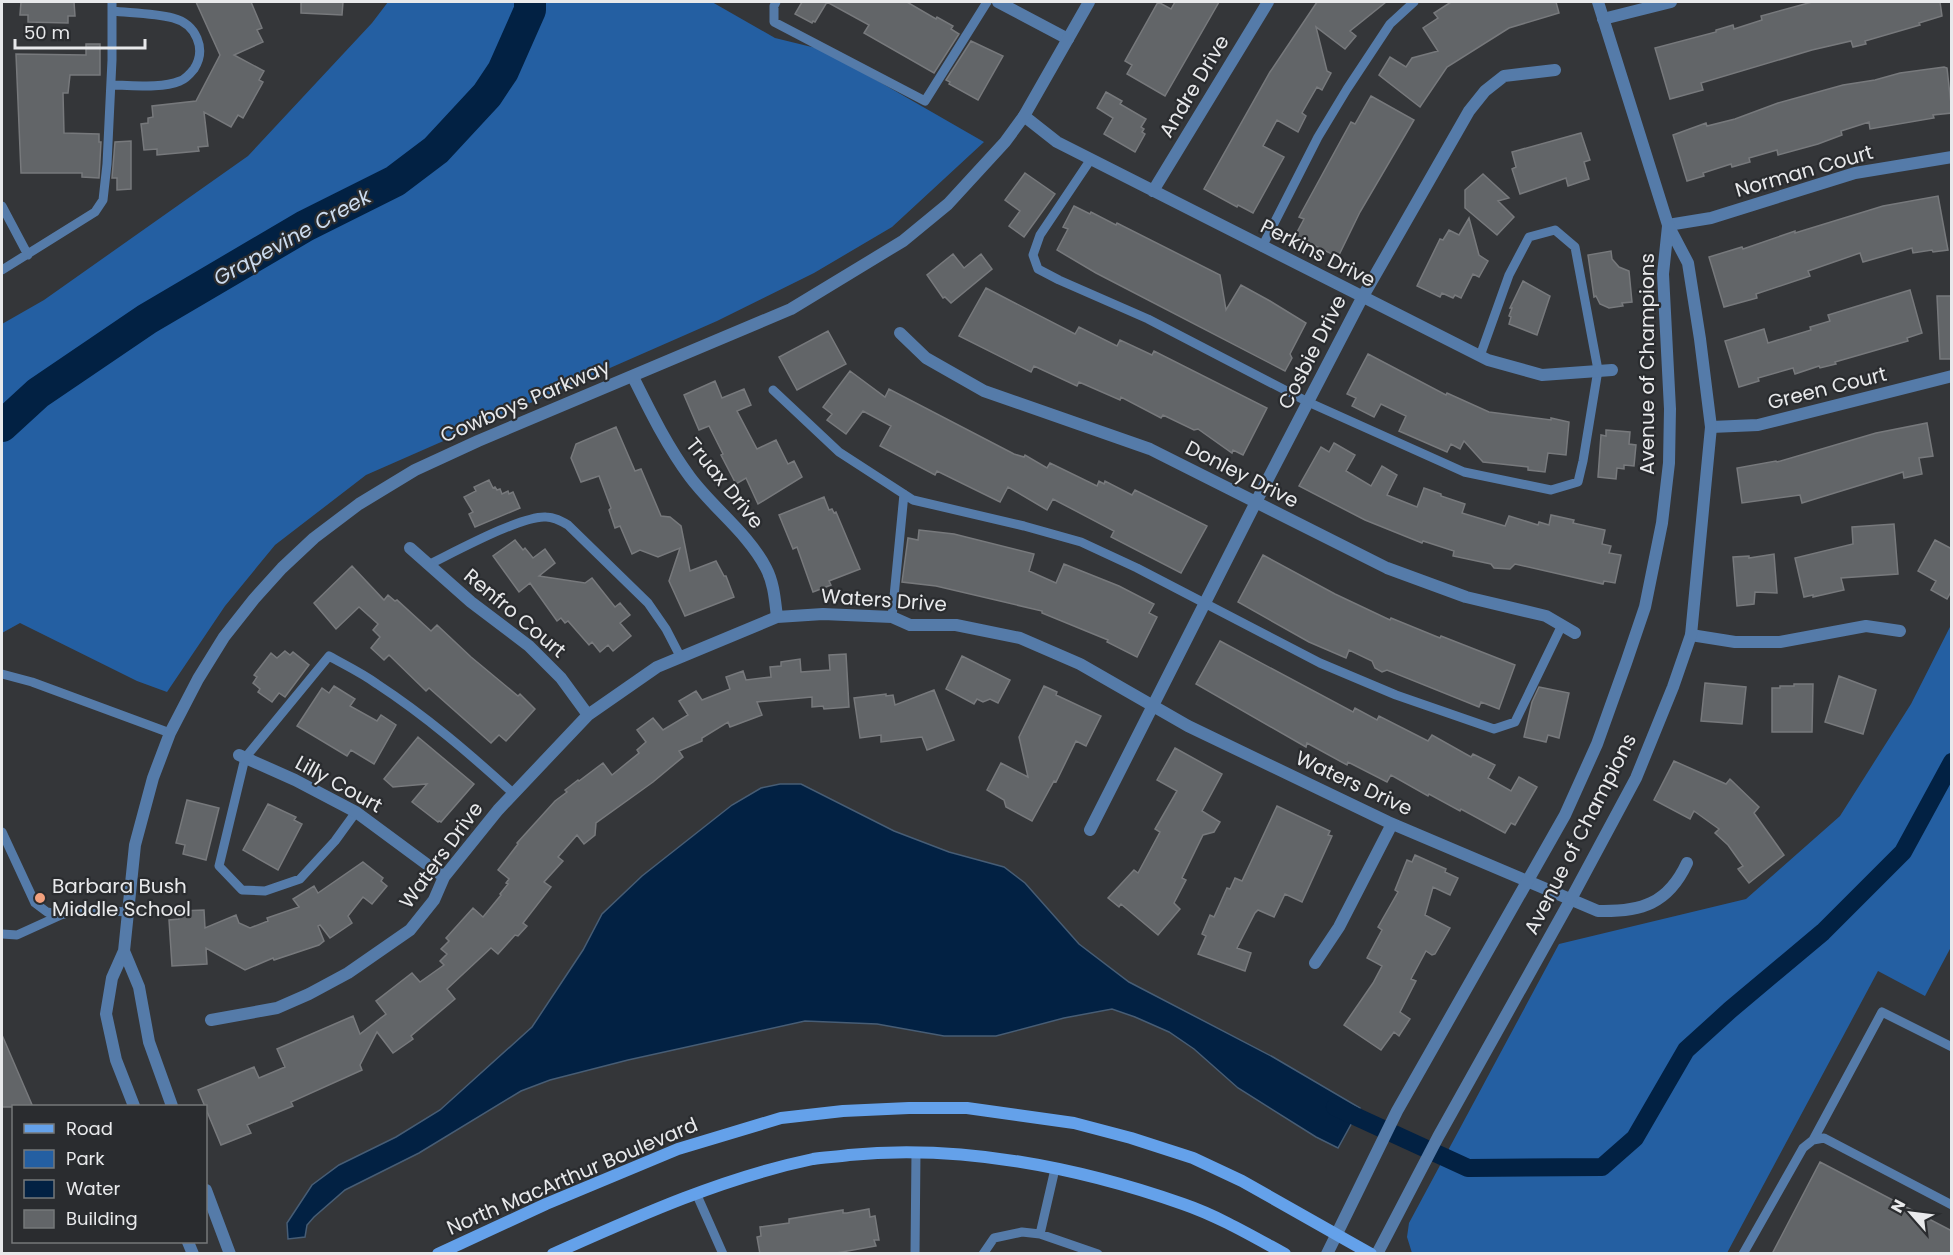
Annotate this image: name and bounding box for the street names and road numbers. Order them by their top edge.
street label: Andre Drive [1152,29,1236,143]
street label: Norman Court [1732,138,1876,204]
street label: Perkins Drive [1256,212,1380,294]
street label: Avenue of Champions [1633,253,1661,475]
street label: Cosbie Drive [1271,290,1353,414]
street label: Cowboys Parkway [436,353,614,449]
street label: Green Court [1765,360,1889,416]
street label: Truax Drive [680,432,770,534]
street label: Donley Drive [1180,433,1304,515]
street label: Renfro Court [458,562,572,664]
street label: Waters Drive [820,582,948,618]
street label: Avenue of Champions [1517,729,1643,939]
street label: Waters Drive [1291,744,1417,822]
street label: Lilly Court [290,749,388,819]
street label: Waters Drive [393,796,489,914]
street label: North MacArthur Boulevard [442,1110,702,1242]

